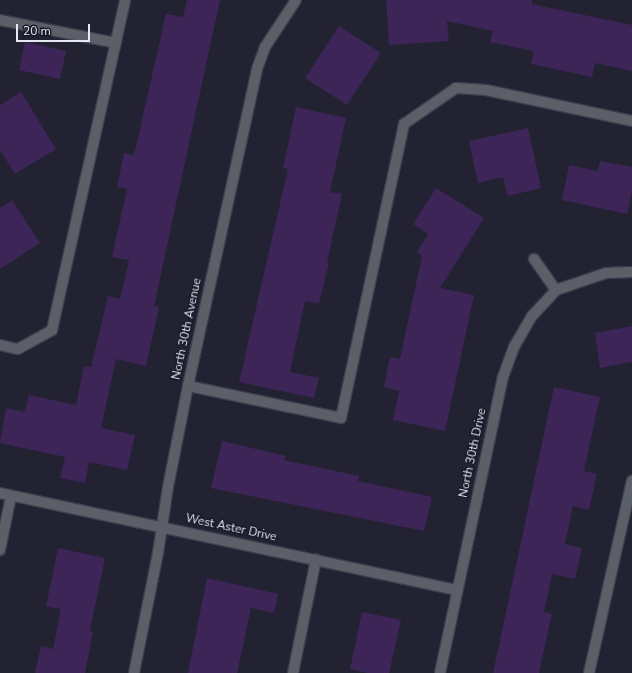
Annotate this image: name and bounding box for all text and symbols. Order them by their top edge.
scale bar [18,16,92,42]
text: 20 m [23,23,51,39]
street label: North 30th Avenue [169,277,205,381]
street label: North 30th Drive [456,407,490,499]
street label: West Aster Drive [184,511,278,545]

